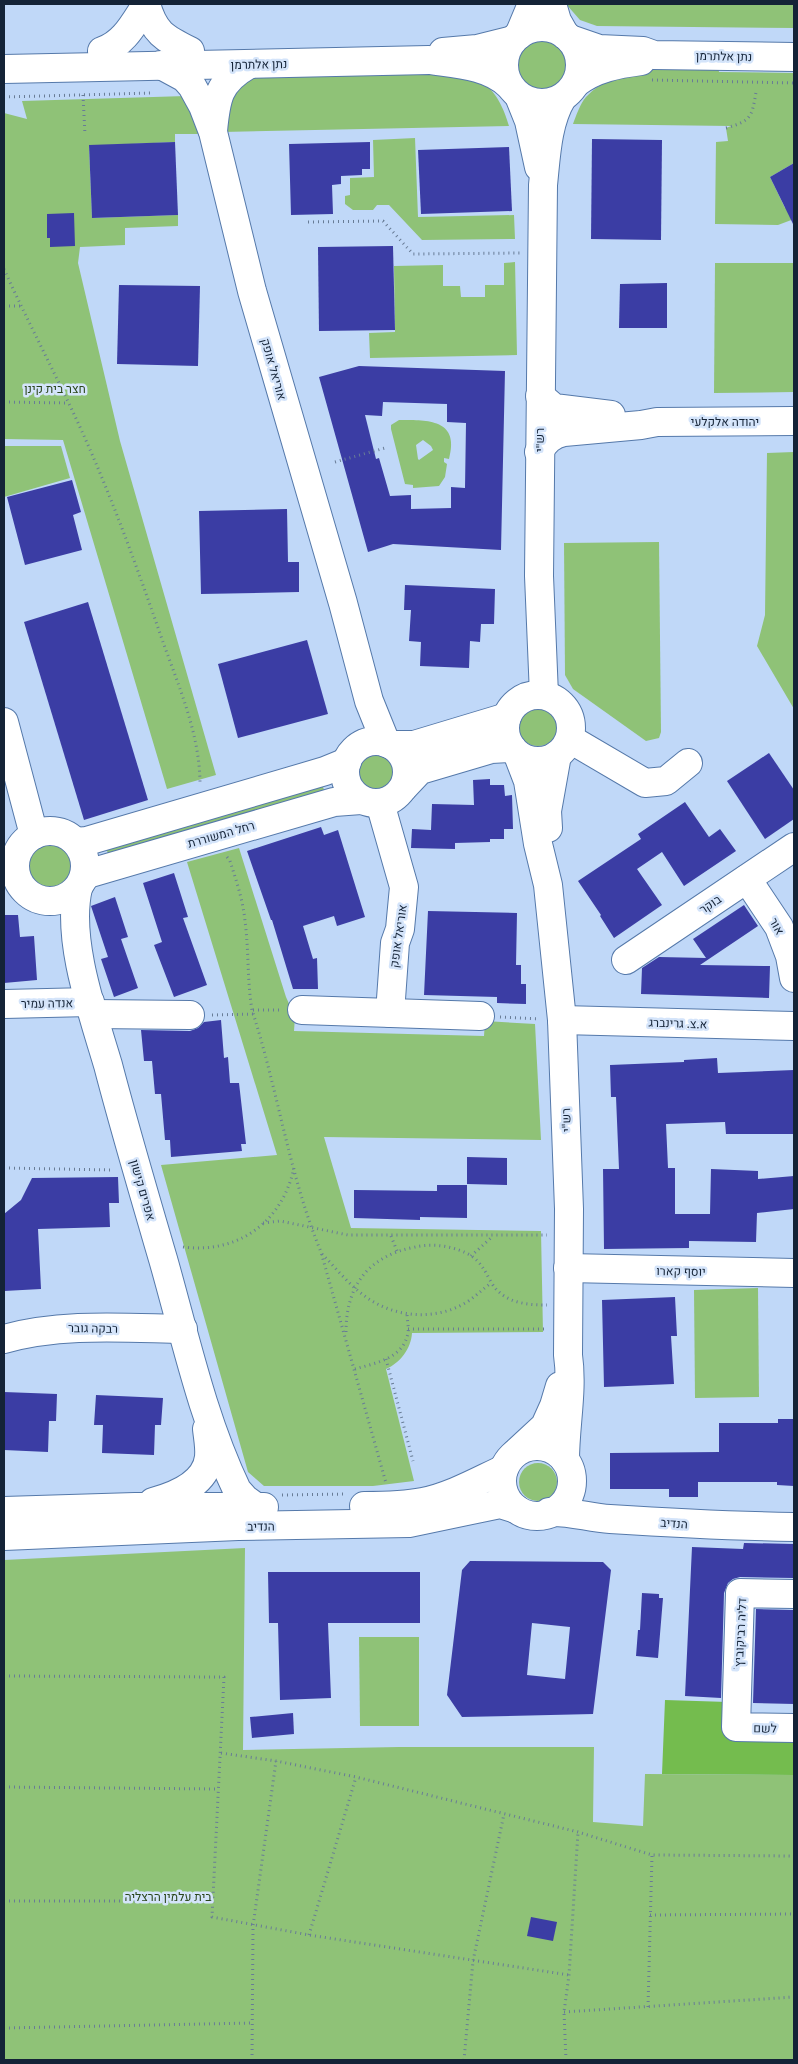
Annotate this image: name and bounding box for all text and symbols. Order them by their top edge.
street label: נתן אלתרמן [696,48,752,64]
street label: נתן אלתרמן [231,56,287,72]
street label: אוריאל אופק [258,336,290,402]
park label: חצר בית קינן [24,381,86,396]
street label: יהודה אלקלעי [691,414,759,429]
street label: רש"י [532,428,547,452]
street label: רחל המשוררת [186,817,256,851]
street label: בוקר [696,891,724,917]
street label: אוריאל אופק [386,903,410,969]
street label: אור [766,915,788,937]
street label: אנדה עמיר [21,995,74,1011]
street label: א.צ. גרינברג [648,1014,708,1032]
street label: רש"י [558,1108,574,1132]
street label: אפרים קישון [127,1158,159,1223]
street label: יוסף קארו [656,1263,706,1279]
street label: רבקה גובר [68,1320,118,1336]
street label: הנדיב [660,1515,688,1531]
street label: הנדיב [247,1518,275,1534]
street label: 'דליה רביקוביץ [731,1598,749,1670]
street label: לשם [753,1720,777,1736]
park label: בית עלמין הרצליה [124,1889,212,1904]

